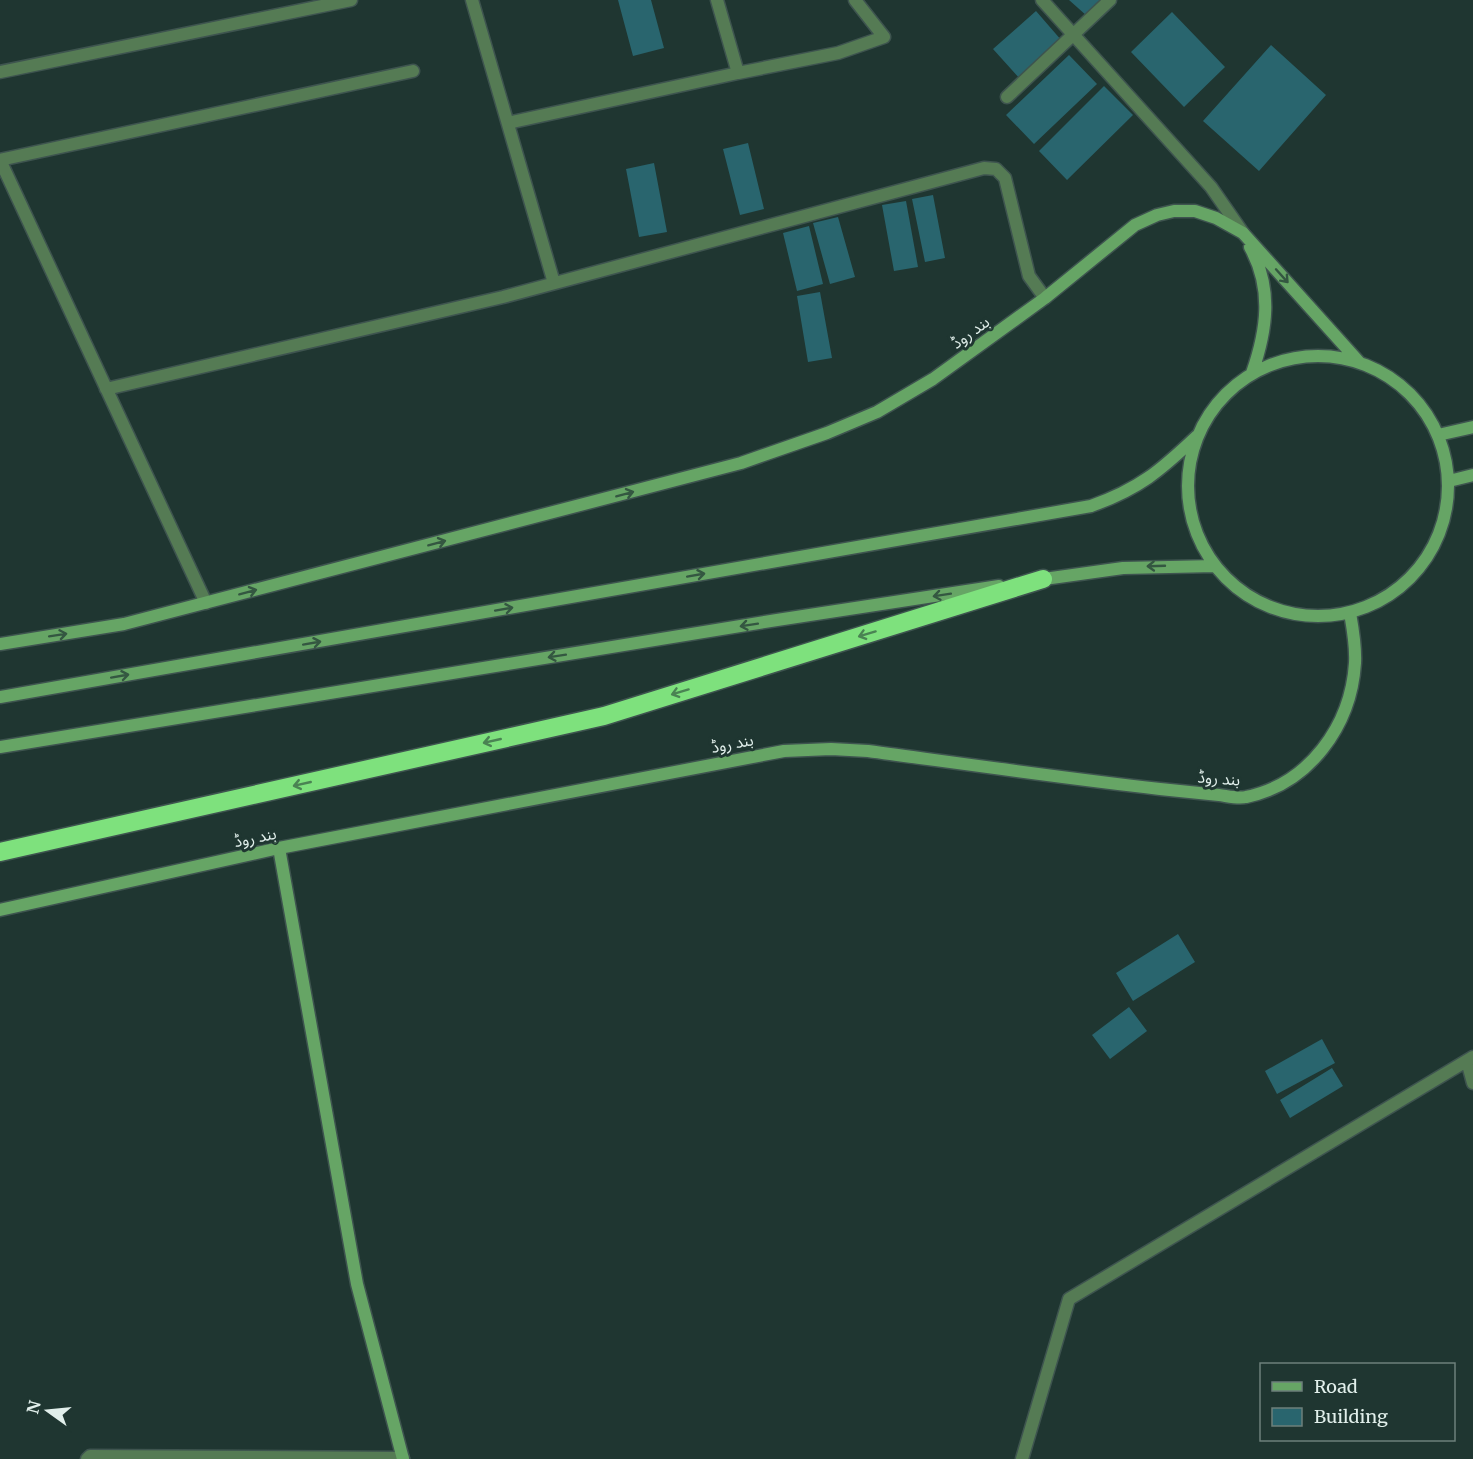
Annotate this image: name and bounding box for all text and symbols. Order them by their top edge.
one-way arrow [1275,268,1289,283]
street label: بند روڈ [947,311,993,353]
one-way arrow [615,487,634,499]
one-way arrow [427,537,446,549]
one-way arrow [1147,560,1167,572]
one-way arrow [685,569,705,580]
one-way arrow [238,586,257,598]
one-way arrow [933,589,952,600]
one-way arrow [493,603,513,614]
one-way arrow [740,619,760,630]
one-way arrow [47,629,67,640]
one-way arrow [858,629,877,640]
one-way arrow [301,637,321,648]
one-way arrow [548,651,567,662]
one-way arrow [109,671,129,682]
one-way arrow [671,687,690,698]
street label: بند روڈ [709,729,755,757]
one-way arrow [483,736,502,748]
street label: بند روڈ [1197,767,1241,789]
one-way arrow [292,779,312,790]
street label: بند روڈ [232,823,278,851]
legend [1260,1363,1455,1441]
text: Road [1314,1375,1358,1398]
north arrow [18,1381,78,1441]
text: N [22,1398,45,1416]
text: Building [1314,1405,1388,1428]

